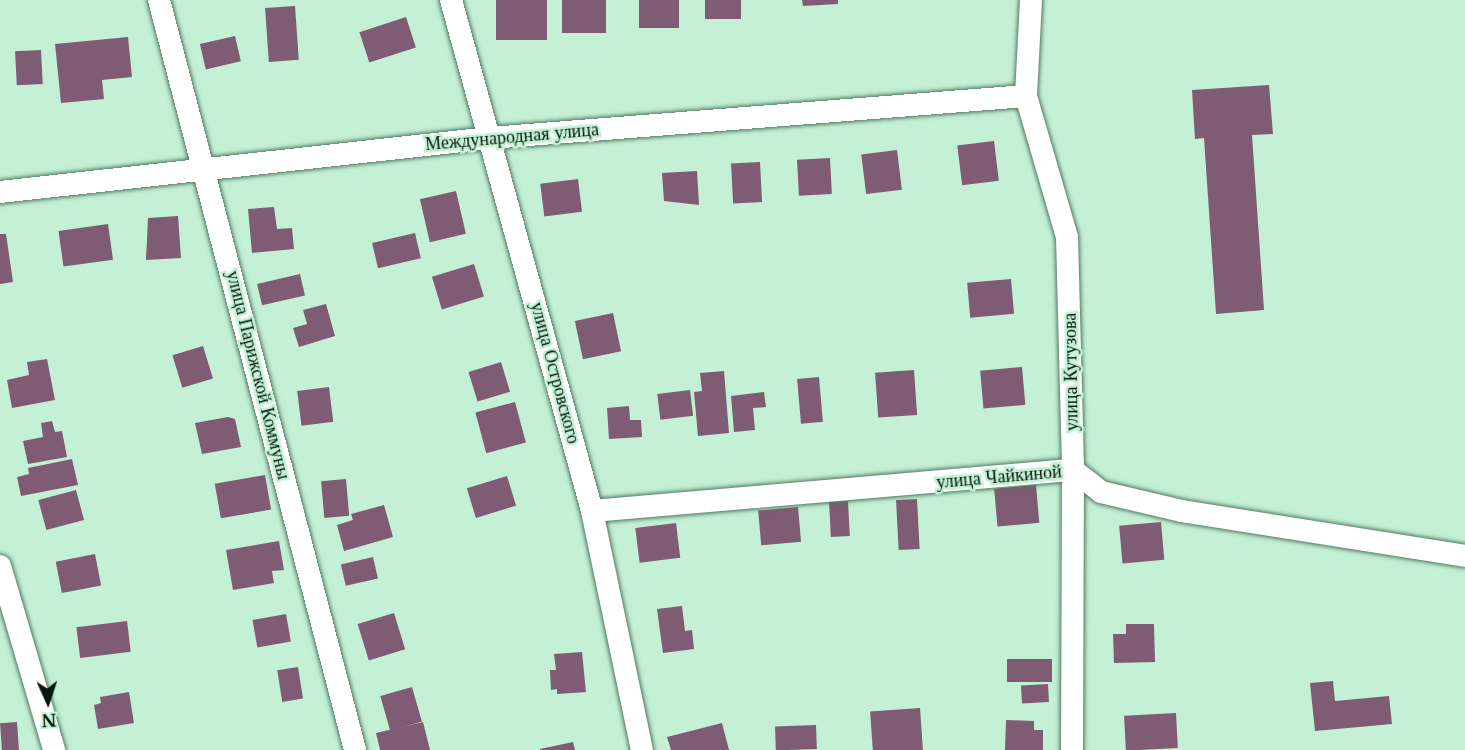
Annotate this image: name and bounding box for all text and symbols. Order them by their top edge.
street label: Международная улица [424,119,600,155]
street label: улица Парижской Коммуны [222,268,294,482]
street label: улица Островского [526,300,584,446]
street label: улица Кутузова [1059,313,1083,431]
street label: улица Чайкиной [936,461,1062,493]
north arrow [18,672,78,732]
text: N [41,710,57,730]

